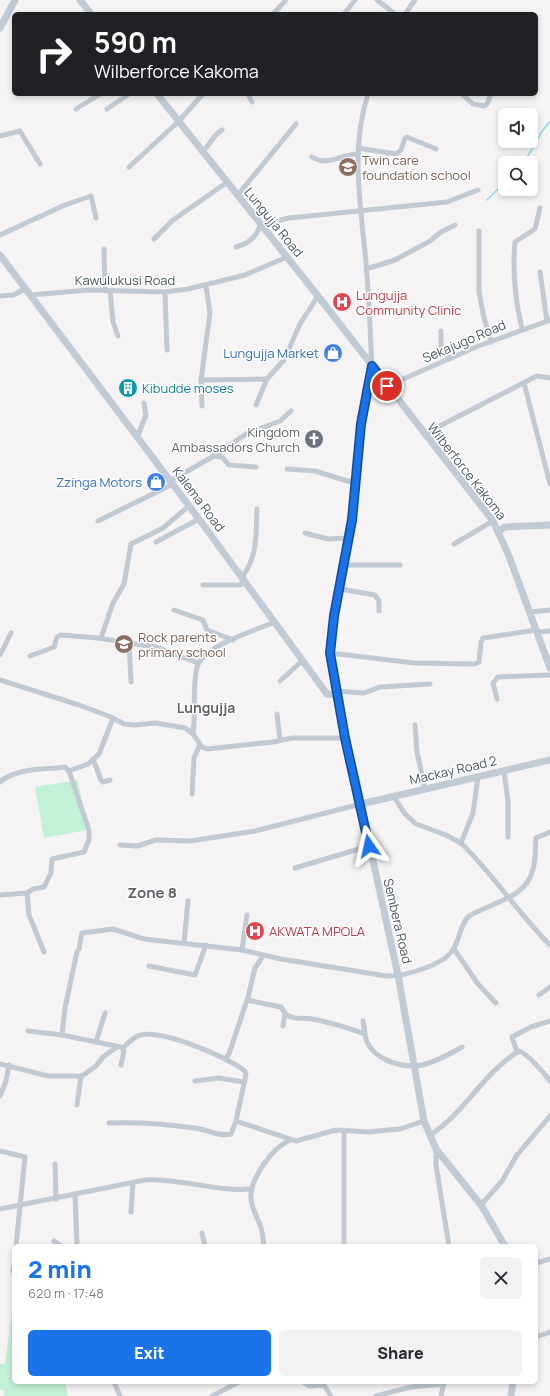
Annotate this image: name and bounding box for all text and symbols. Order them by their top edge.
text: 590 m [94,23,177,61]
icon: right [28,28,80,80]
text: Wilberforce Kakoma [94,59,259,83]
map controls [498,108,538,196]
button: sound [498,108,538,148]
place label: Twin care foundation school [362,151,471,184]
school or university icon: Twin care foundation school [337,156,359,178]
button: search [498,156,538,196]
street label: Lungujja Road [240,183,308,261]
street label: Kawulukusi Road [75,271,175,289]
place label: Lungujja Community Clinic [356,286,461,319]
hospital icon: Lungujja Community Clinic [331,291,353,313]
street label: Sekajugo Road [419,315,509,367]
shop icon: Lungujja Market [322,342,344,364]
place label: Lungujja Market [223,344,319,362]
pin [370,369,404,403]
icon: arrive [376,375,398,397]
building icon: Kibudde moses [117,377,139,399]
place label: Kibudde moses [142,379,234,397]
street label: Wilberforce Kakoma [423,419,511,523]
place label: Kingdom Ambassadors Church [171,423,300,456]
church icon: Kingdom Ambassadors Church [303,428,325,450]
street label: Kalema Road [169,463,229,535]
shop icon: Zzinga Motors [145,471,167,493]
place label: Zzinga Motors [56,473,142,491]
place label: Rock parents primary school [138,628,226,661]
school or university icon: Rock parents primary school [113,633,135,655]
district label: Lungujja [177,698,235,717]
street label: Mackay Road 2 [408,751,498,789]
position arrow [348,825,390,867]
street label: Sembera Road [379,877,417,965]
district label: Zone 8 [127,882,177,903]
hospital icon: AKWATA MPOLA [244,920,266,942]
place label: AKWATA MPOLA [269,922,365,940]
text: 2 min [28,1252,92,1285]
button: close [480,1257,522,1299]
text: 620 m · 17:48 [28,1284,104,1302]
button: Exit [28,1330,271,1376]
button: Share [279,1330,522,1376]

